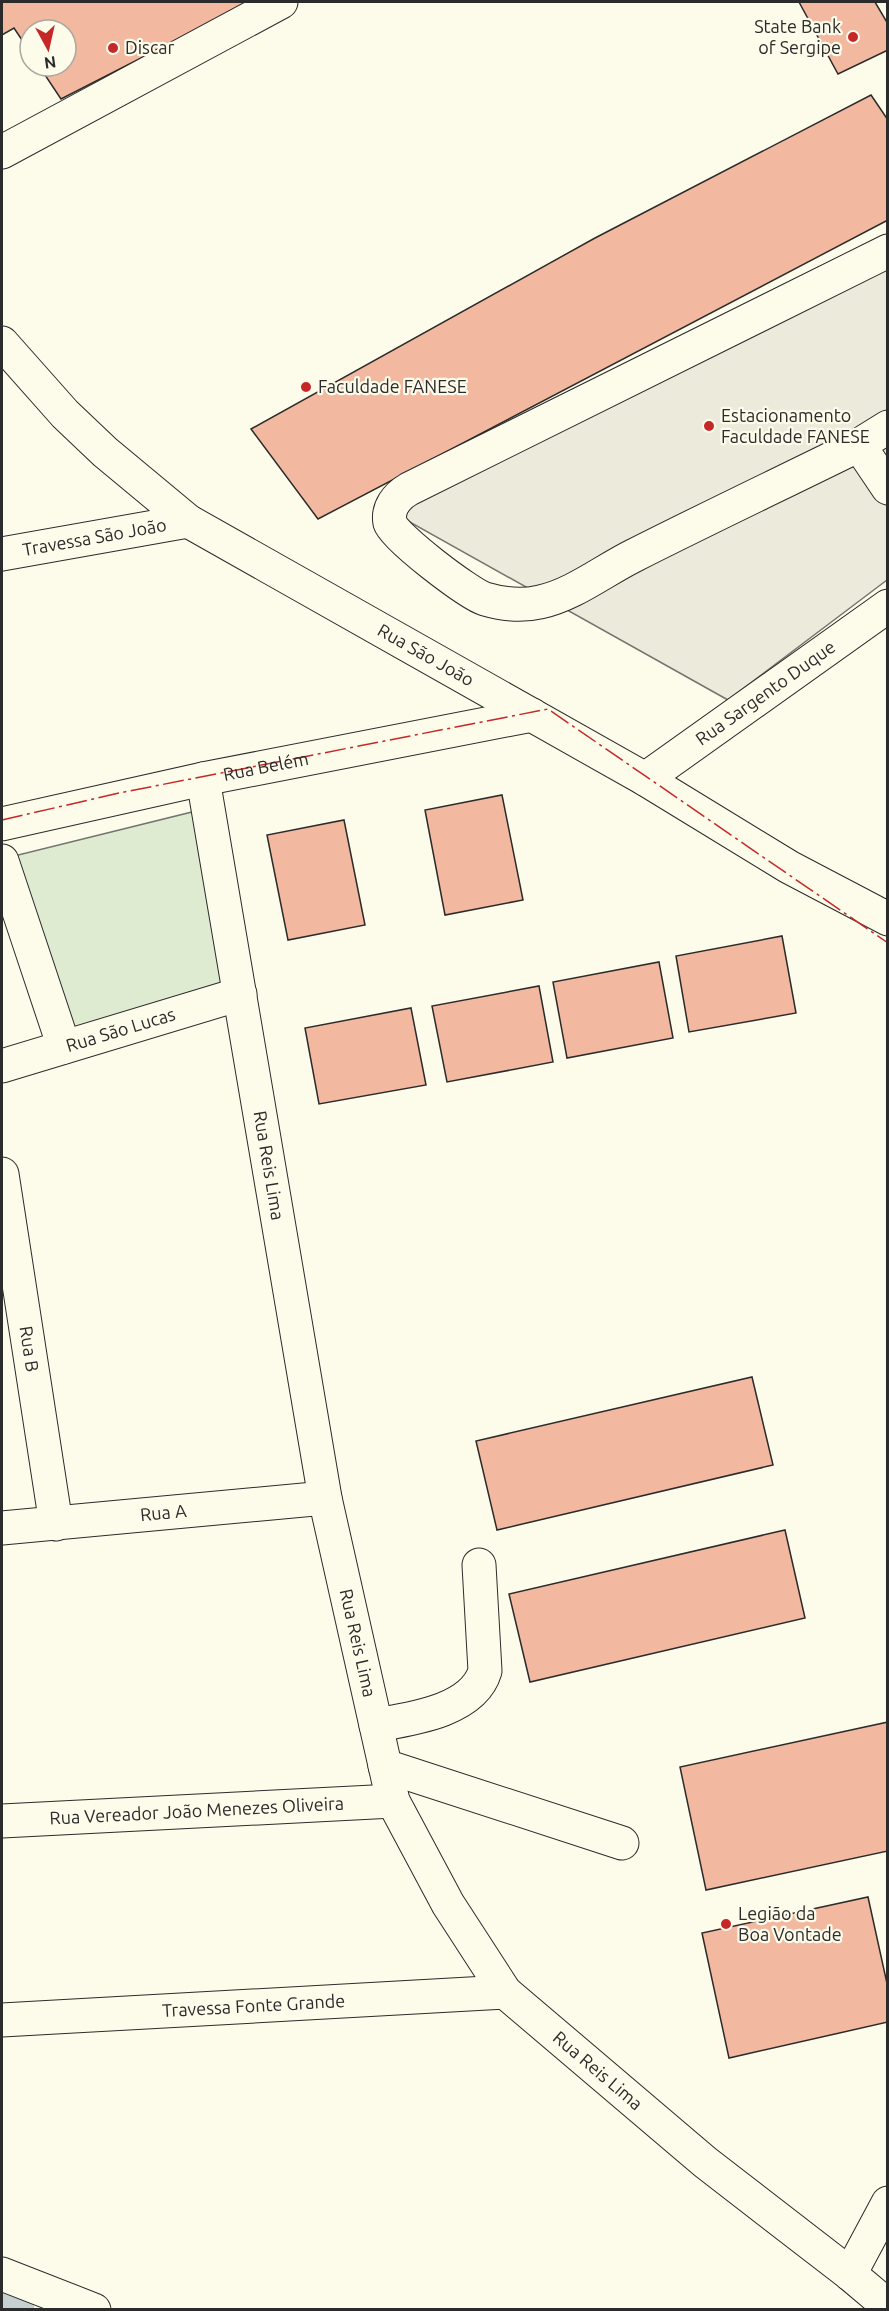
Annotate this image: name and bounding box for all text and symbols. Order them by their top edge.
place label: State Bank of Sergipe [754,16,841,57]
north arrow [18,18,78,78]
marker: State Bank of Sergipe [846,30,860,44]
place label: Discar [125,37,174,57]
marker: Discar [106,41,120,55]
text: N [43,53,57,73]
place label: Faculdade FANESE [318,376,467,396]
marker: Faculdade FANESE [299,380,313,394]
place label: Estacionamento Faculdade FANESE [721,405,870,446]
marker: Estacionamento Faculdade FANESE [702,419,716,433]
street label: Travessa São João [21,514,168,559]
street label: Rua São João [374,619,478,689]
street label: Rua Sargento Duque [691,636,839,749]
street label: Rua Belém [221,748,310,784]
street label: Rua São Lucas [63,1003,178,1055]
street label: Rua Reis Lima [250,1109,289,1222]
street label: Rua B [17,1324,43,1373]
street label: Rua A [139,1500,188,1524]
street label: Rua Reis Lima [337,1587,380,1699]
street label: Rua Vereador João Menezes Oliveira [49,1793,344,1828]
place label: Legião da Boa Vontade [738,1903,842,1944]
marker: Legião da Boa Vontade [719,1917,733,1931]
street label: Travessa Fonte Grande [161,1990,346,2020]
street label: Rua Reis Lima [550,2027,647,2113]

